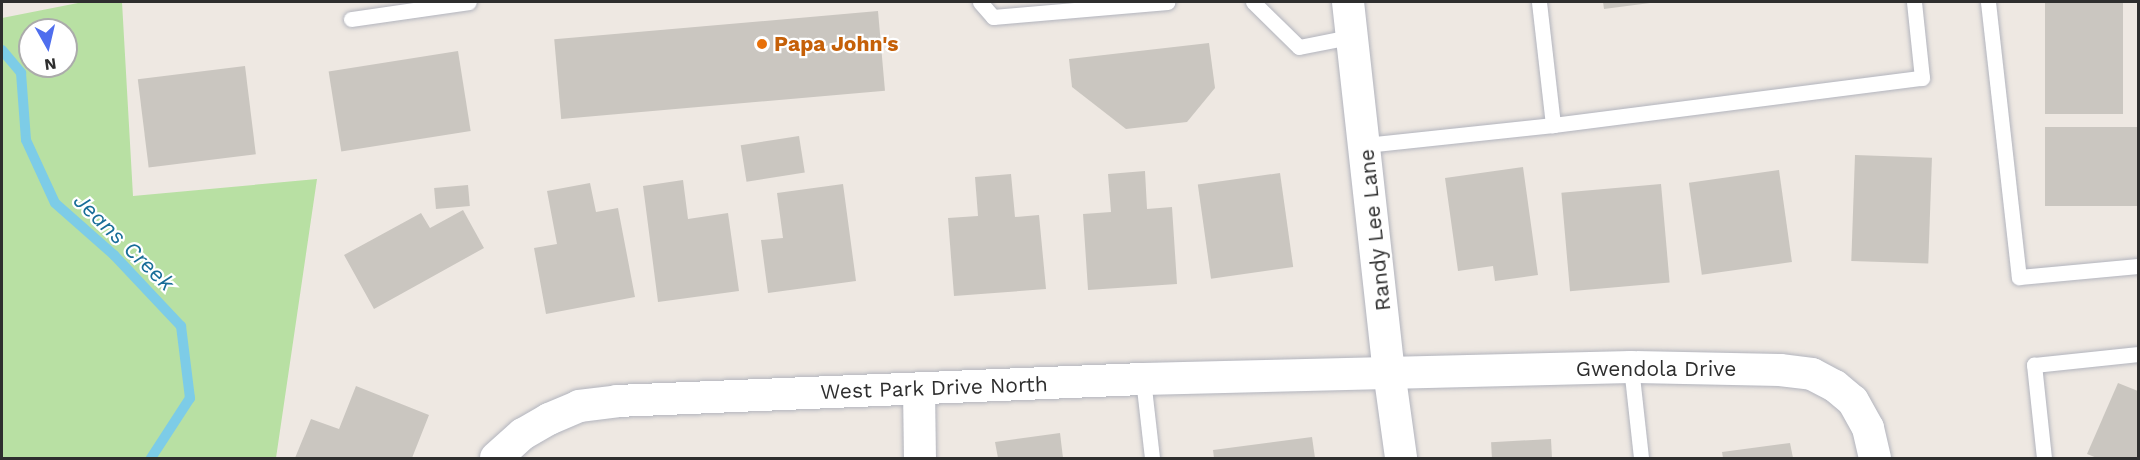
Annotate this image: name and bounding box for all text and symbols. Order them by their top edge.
north arrow [18,18,78,78]
place label: Papa John's [774,31,899,57]
marker: Papa John's [755,37,769,51]
text: N [43,54,57,75]
street label: Randy Lee Lane [1354,148,1396,312]
water label: Jeans Creek [68,187,180,297]
street label: Gwendola Drive [1575,356,1737,382]
street label: West Park Drive North [820,371,1048,405]

